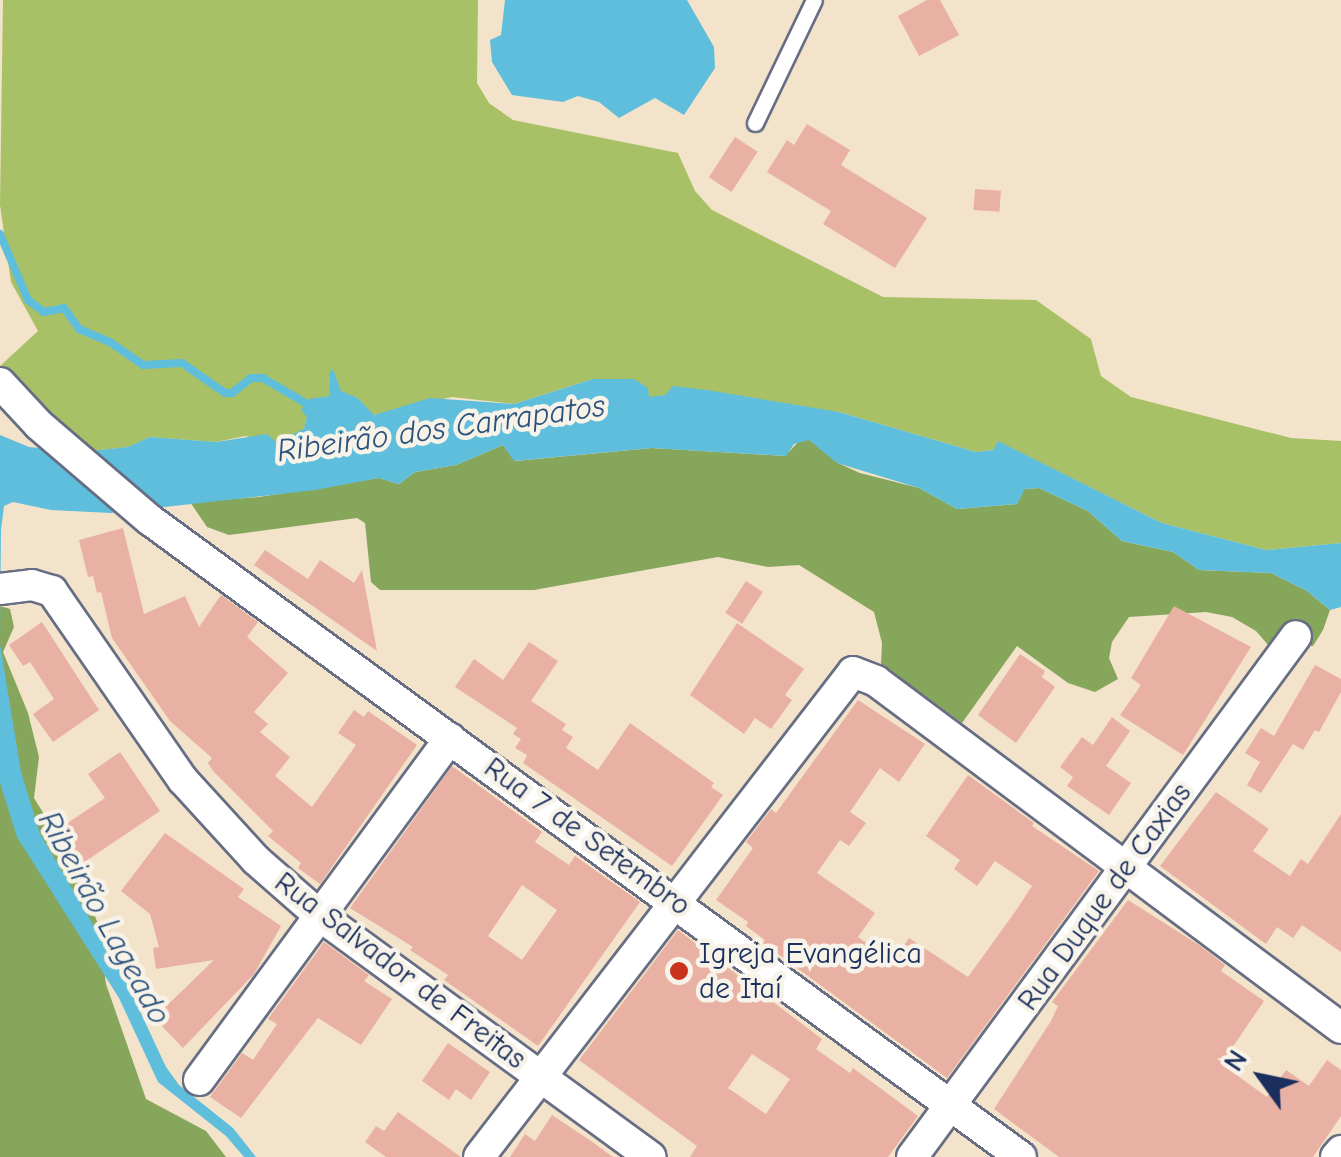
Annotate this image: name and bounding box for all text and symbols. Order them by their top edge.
water label: Ribeirão dos Carrapatos [275,387,607,471]
street label: Rua 7 de Setembro [477,750,697,924]
street label: Rua Duque de Caxias [1010,776,1200,1018]
water label: Ribeirão Lageado [30,805,178,1031]
street label: Rua Salvador de Freitas [267,865,533,1077]
place label: Igreja Evangélica de Itaí [699,936,922,1006]
marker: Igreja Evangélica de Itaí [668,960,690,982]
north arrow [1211,1027,1311,1127]
text: N [1217,1044,1254,1077]

